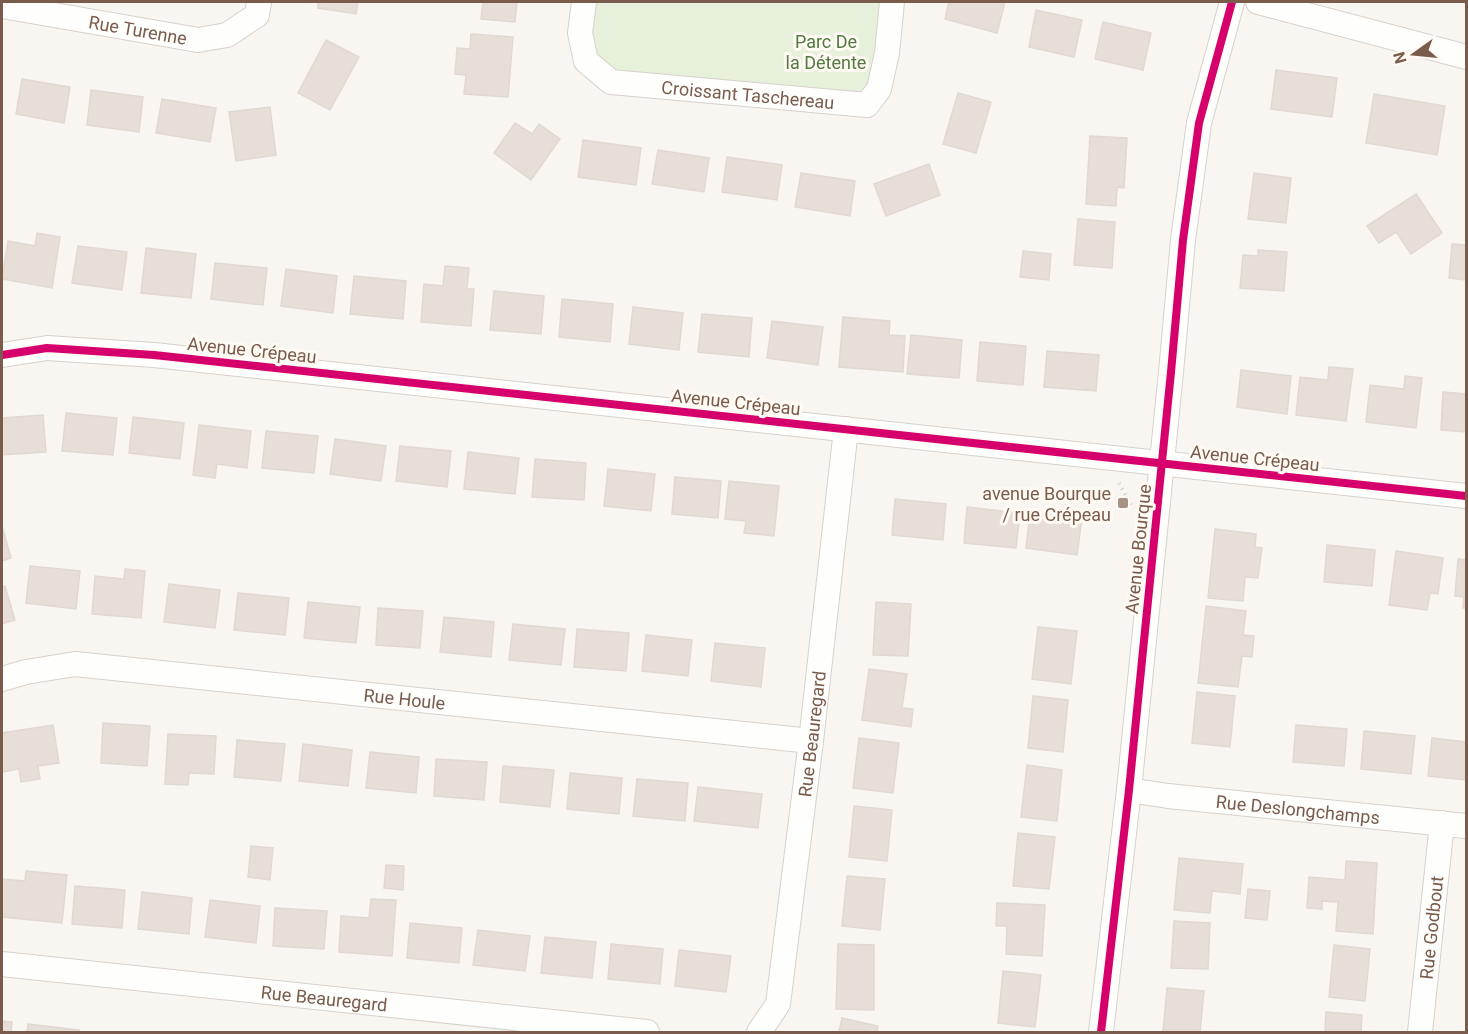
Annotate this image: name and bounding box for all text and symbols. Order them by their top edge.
street label: Rue Turenne [87,11,189,48]
north arrow [1384,24,1444,84]
park label: Parc De la Détente [786,31,866,73]
text: N [1389,50,1411,66]
street label: Croissant Taschereau [661,76,835,113]
street label: Avenue Crépeau [186,333,318,367]
street label: Avenue Crépeau [670,385,802,419]
street label: Avenue Crépeau [1189,441,1321,475]
place label: avenue Bourque / rue Crépeau [982,483,1111,525]
street label: Avenue Bourque [1121,483,1155,615]
marker: avenue Bourque / rue Crépeau [1116,496,1130,510]
street label: Rue Beauregard [794,670,829,798]
street label: Rue Houle [363,684,446,713]
street label: Rue Deslongchamps [1215,790,1381,828]
street label: Rue Godbout [1415,875,1447,980]
street label: Rue Beauregard [260,981,388,1015]

